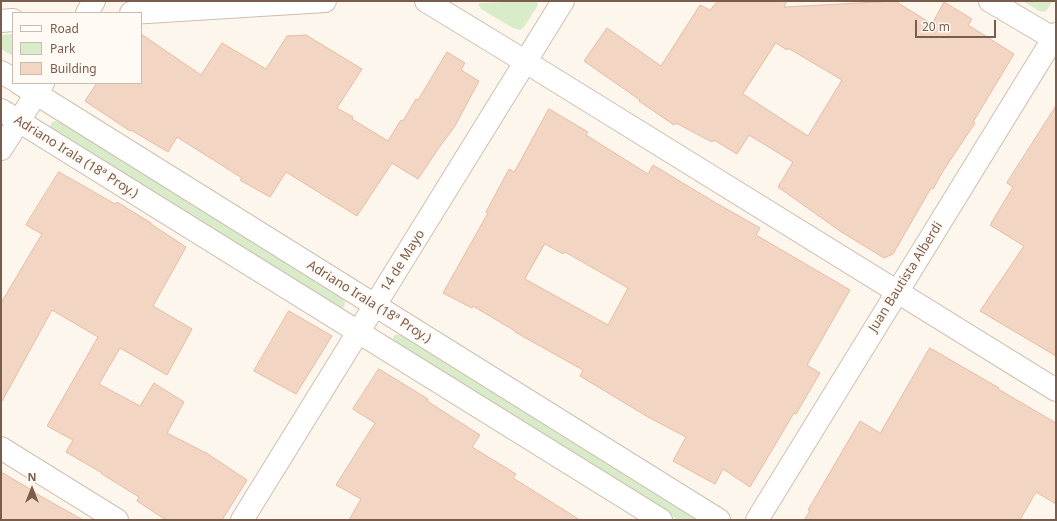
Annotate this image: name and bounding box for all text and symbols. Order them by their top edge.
legend [12,12,142,84]
scale bar [917,12,998,38]
text: 20 m [922,18,950,35]
text: Road [50,20,79,37]
text: Park [50,40,75,57]
text: Building [50,60,97,77]
street label: Adriano Irala (18ª Proy.) [11,112,141,202]
street label: Juan Bautista Alberdi [866,219,946,335]
street label: 14 de Mayo [378,227,428,295]
street label: Adriano Irala (18ª Proy.) [304,257,434,347]
north arrow [12,469,52,509]
text: N [28,469,36,484]

